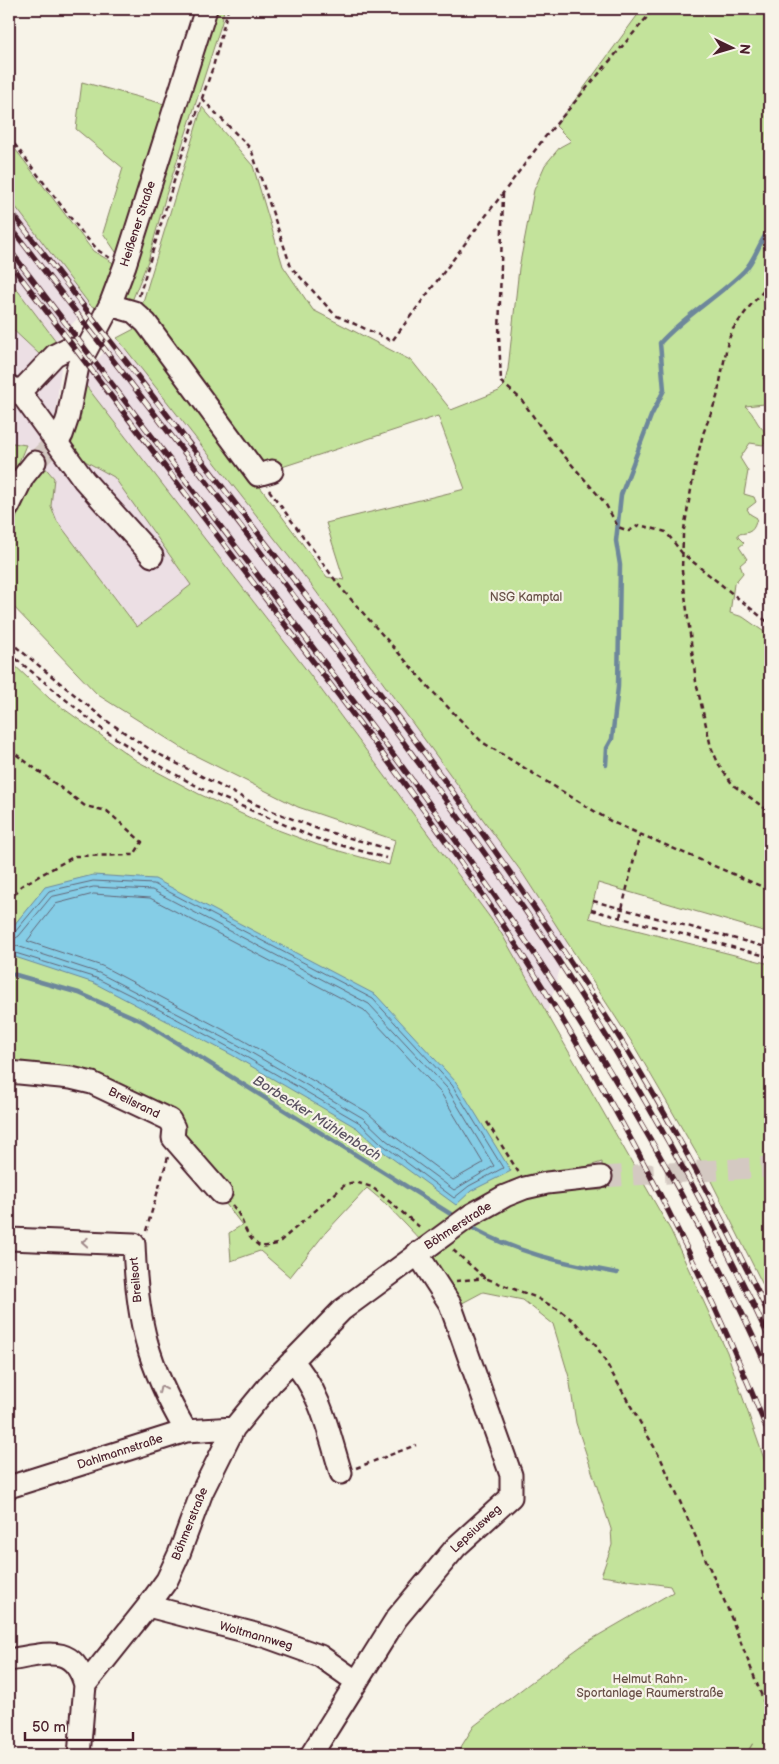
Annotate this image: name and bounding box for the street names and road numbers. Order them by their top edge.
street label: Heißener Straße [117,179,159,269]
street label: Breilsrand [106,1084,162,1122]
street label: Böhmerstraße [421,1199,495,1253]
street label: Breilsort [127,1256,145,1303]
street label: Dahlmannstraße [75,1431,165,1473]
street label: Böhmerstraße [169,1485,211,1563]
street label: Lepsiusweg [447,1502,505,1556]
street label: Woltmannweg [218,1618,294,1654]

